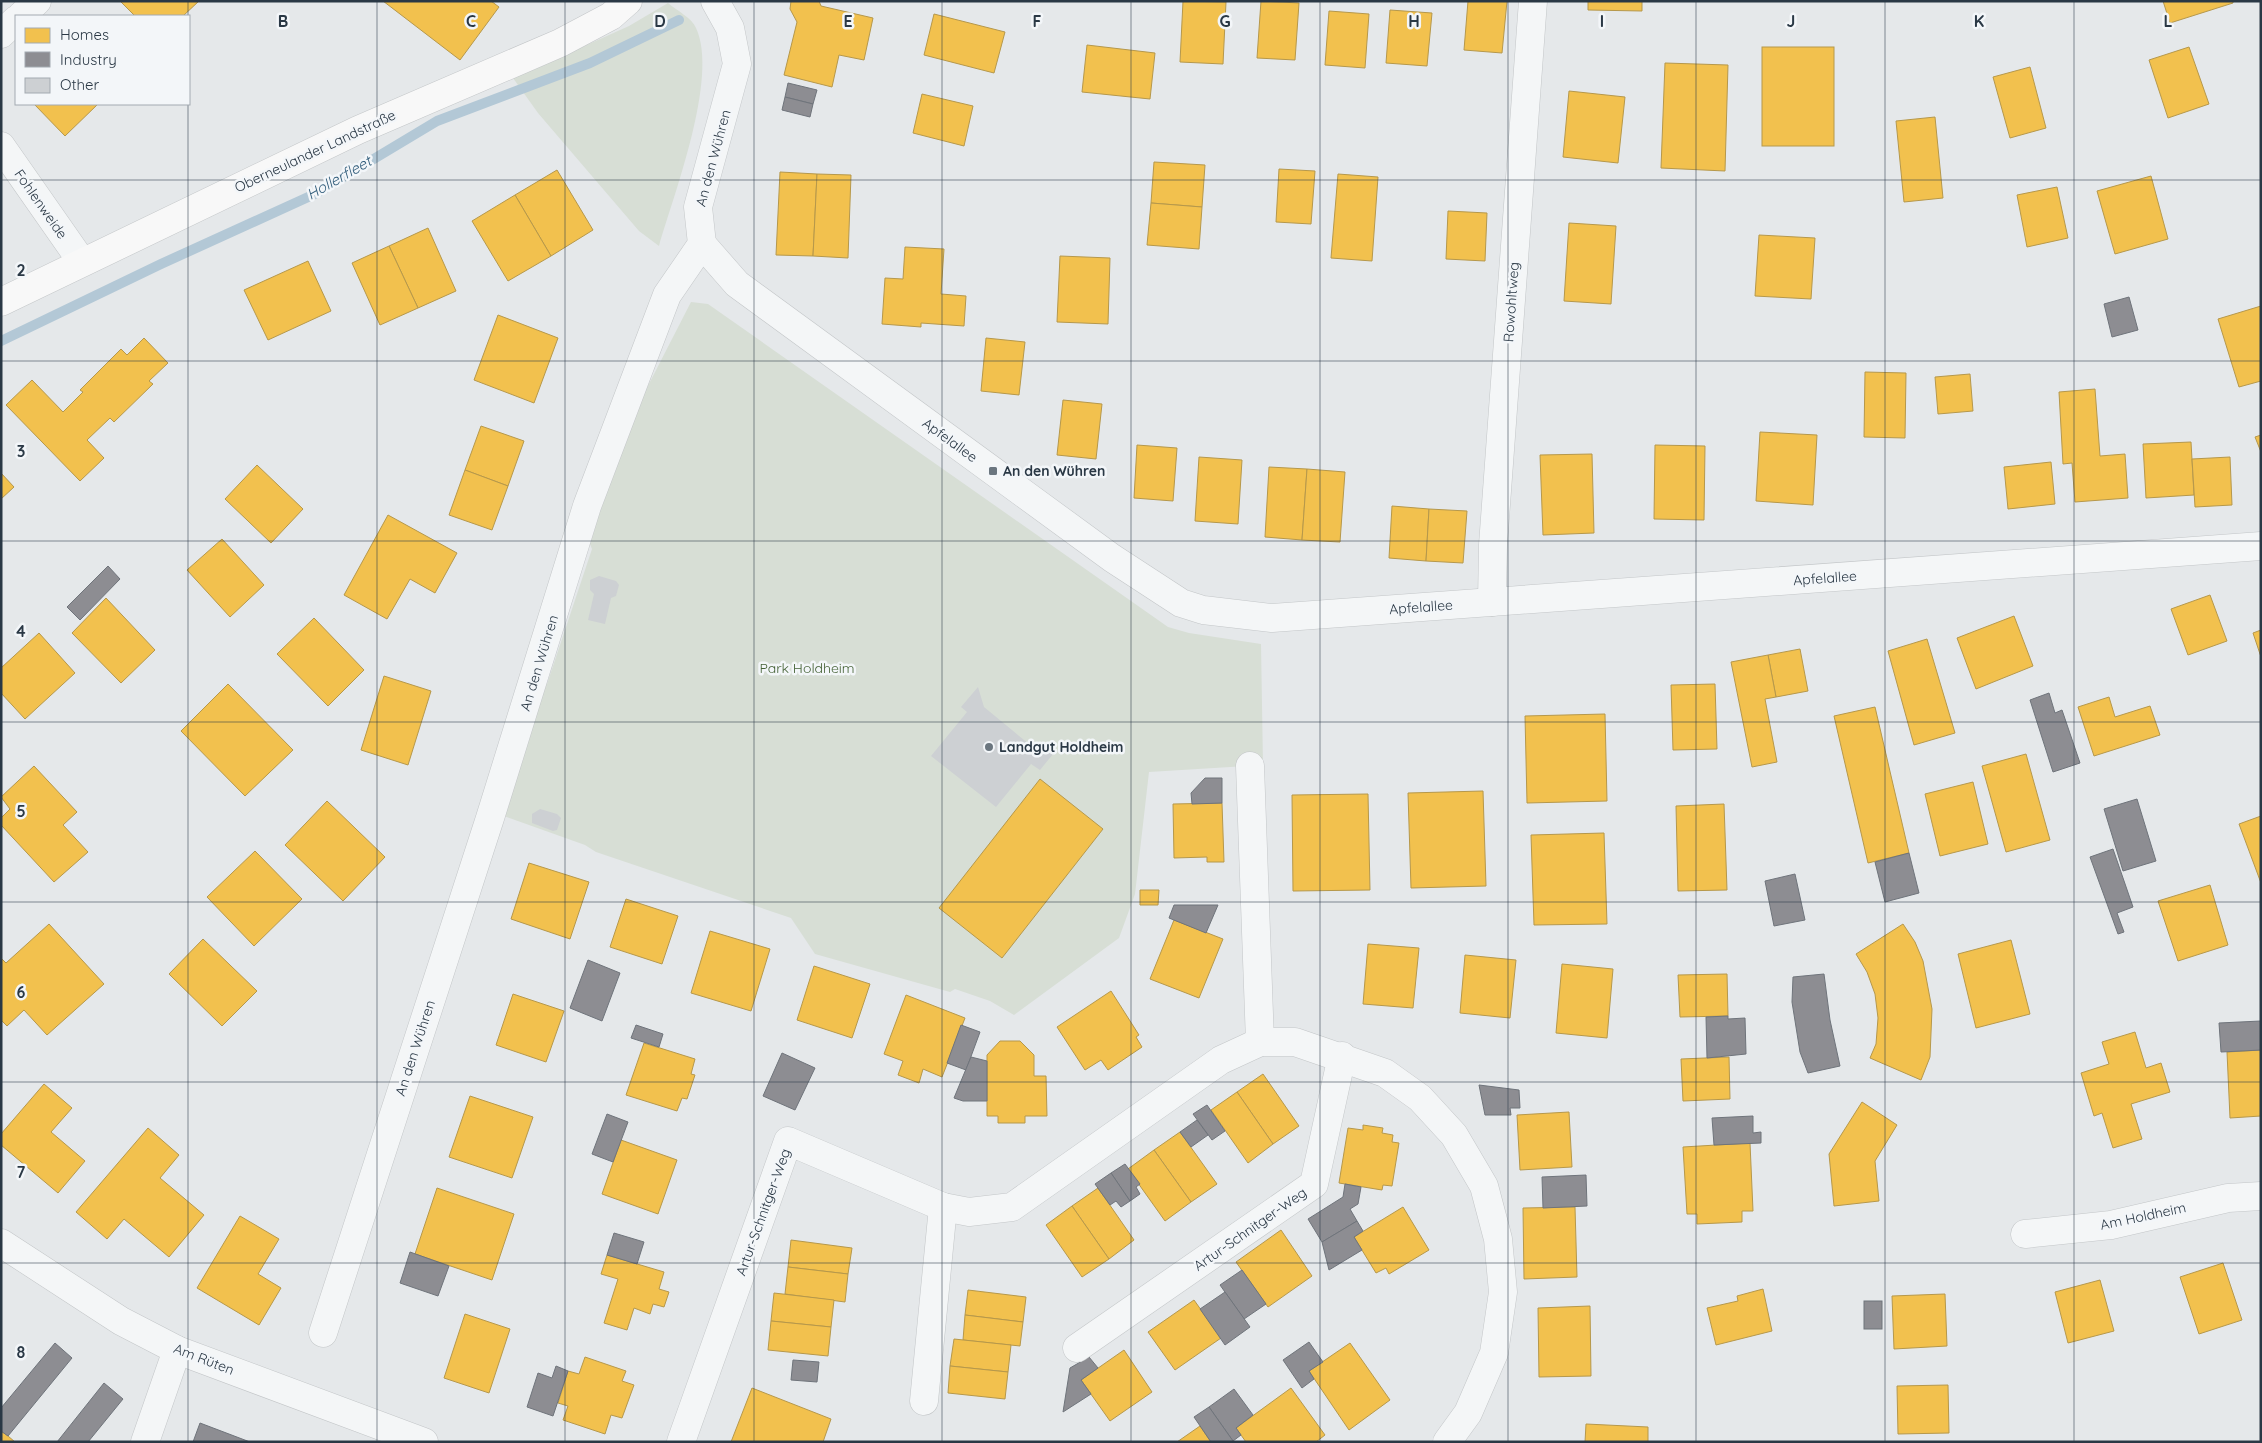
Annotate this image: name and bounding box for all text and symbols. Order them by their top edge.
text: B [278,11,288,31]
text: C [466,11,476,31]
text: D [654,11,666,31]
text: E [843,11,853,31]
text: F [1033,11,1042,31]
text: G [1219,11,1231,31]
text: H [1408,11,1420,31]
text: I [1600,11,1604,31]
text: J [1787,11,1795,31]
text: K [1974,11,1984,31]
text: L [2164,11,2173,31]
legend [15,15,190,105]
text: Homes [60,25,109,44]
text: Industry [60,50,117,69]
text: Other [60,75,100,94]
street label: Oberneulander Landstraße [232,106,399,196]
street label: An den Wühren [691,108,735,208]
water label: Hollerfleet [303,150,376,204]
street label: Fohlenweide [10,166,72,242]
text: 2 [16,260,26,280]
street label: Rowohltweg [1499,261,1523,343]
street label: Apfelallee [919,414,981,466]
text: 3 [17,441,25,461]
place label: An den Wühren [1003,462,1105,480]
marker: An den Wühren [987,465,999,477]
street label: Apfelallee [1793,567,1858,589]
street label: Apfelallee [1389,596,1454,618]
street label: An den Wühren [516,613,562,713]
text: 4 [16,621,26,641]
park label: Park Holdheim [759,659,855,677]
place label: Landgut Holdheim [999,738,1123,756]
marker: Landgut Holdheim [983,741,995,753]
text: 5 [16,801,26,821]
text: 6 [17,982,26,1002]
street label: An den Wühren [391,998,439,1098]
street label: Artur-Schnitger-Weg [732,1146,794,1278]
text: 7 [17,1162,26,1182]
street label: Artur-Schnitger-Weg [1190,1183,1310,1275]
street label: Am Holdheim [2098,1198,2188,1234]
street label: Am Rüten [171,1339,237,1379]
text: 8 [17,1342,26,1362]

